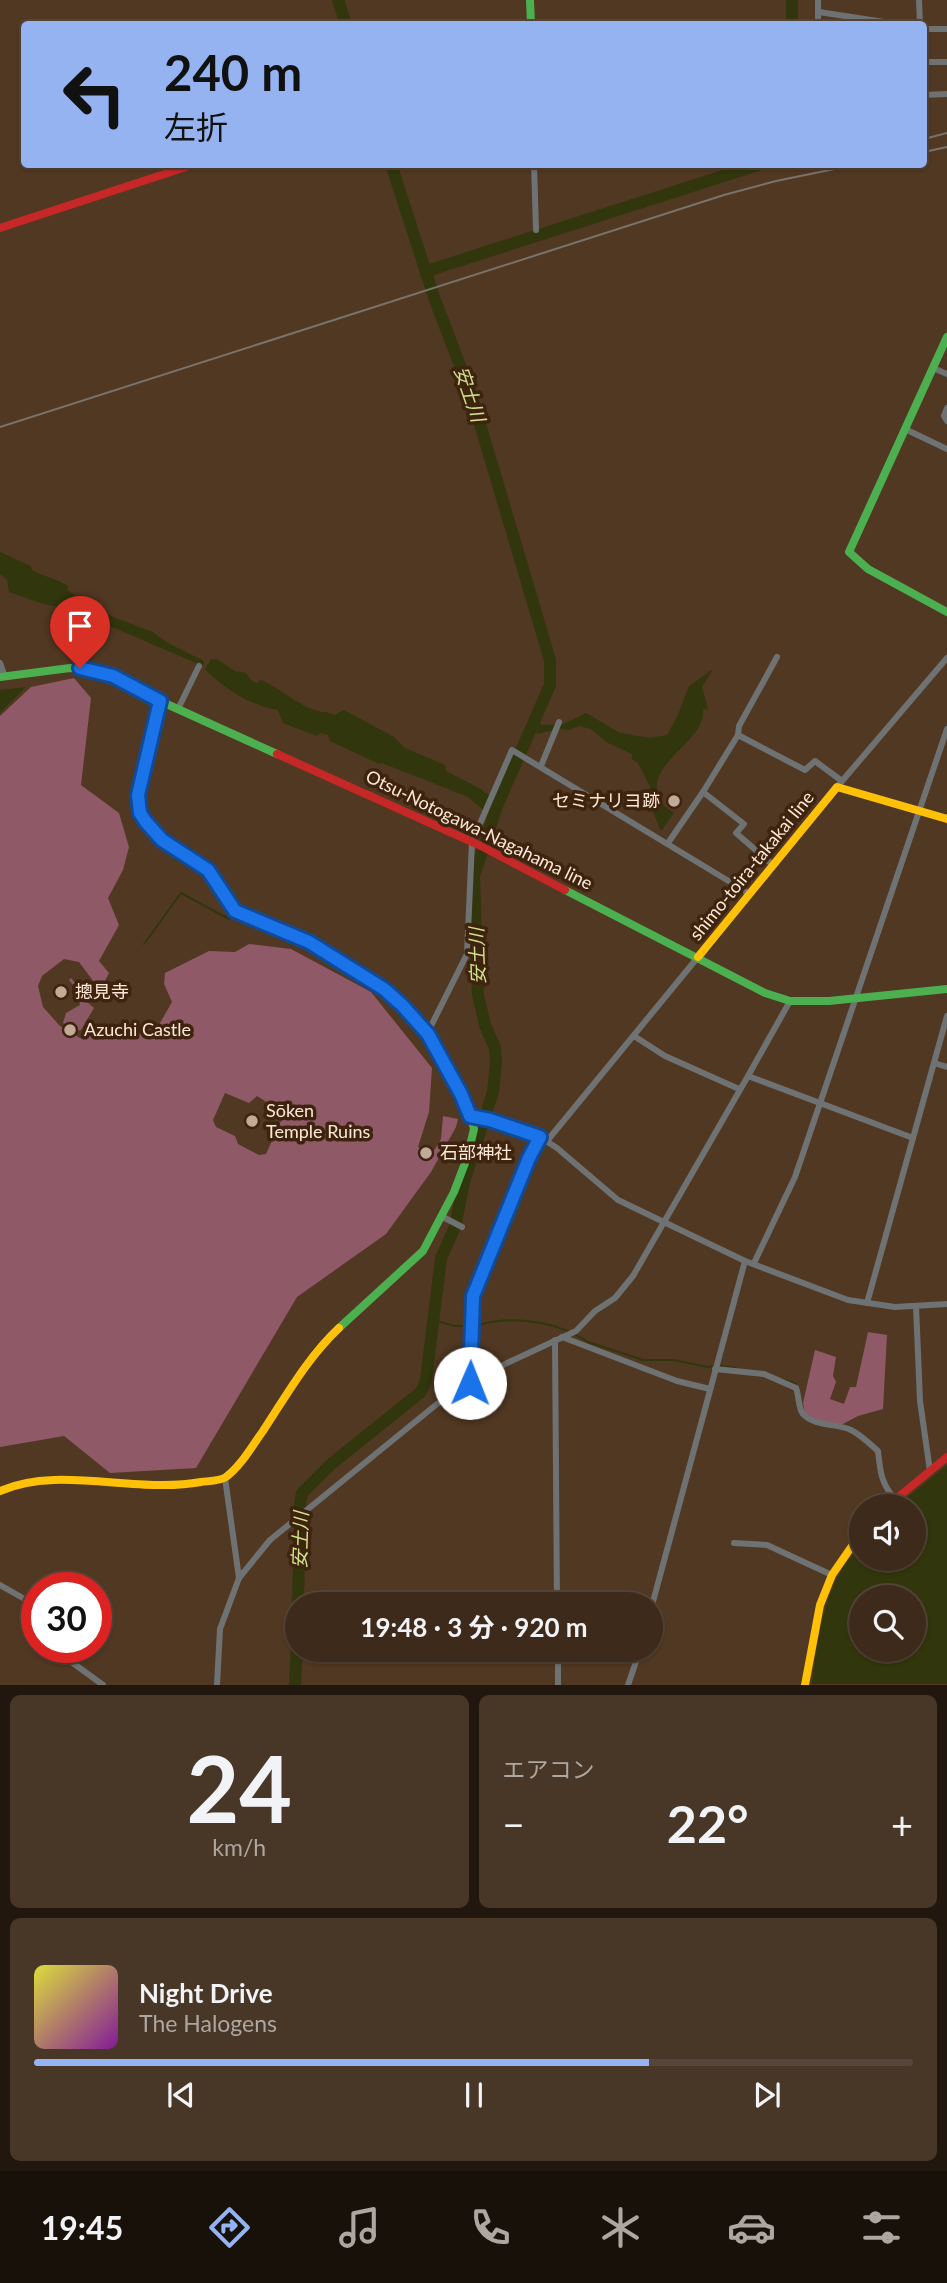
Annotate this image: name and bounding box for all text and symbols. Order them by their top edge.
text: 240 m [164,43,302,101]
icon: left [49,49,140,140]
text: 左折 [164,107,228,146]
water label: 安土川 [450,363,491,426]
pin [50,596,110,668]
icon: arrive [61,607,99,645]
street label: Otsu-Notogawa-Nagahama line [362,765,596,894]
street label: shimo-toira-takakai line [684,786,818,944]
place label: セミナリヨ跡 [552,789,660,811]
marker: セミナリヨ跡 [666,793,682,809]
water label: 安土川 [464,925,489,985]
place label: 摠見寺 [75,980,129,1002]
marker: 摠見寺 [53,984,69,1000]
place label: Azuchi Castle [84,1018,191,1040]
marker: Azuchi Castle [62,1022,78,1038]
place label: Sōken Temple Ruins [266,1099,370,1142]
marker: Sōken Temple Ruins [244,1113,260,1129]
place label: 石部神社 [440,1141,512,1163]
marker: 石部神社 [418,1145,434,1161]
position arrow [433,1346,507,1420]
map controls [849,1494,926,1662]
button: sound [849,1494,926,1571]
water label: 安土川 [287,1509,312,1569]
speed limit sign: 30 [21,1572,112,1663]
button: search [849,1585,926,1662]
text: 19:48 · 3 分 · 920 m [360,1611,588,1643]
text: 24 [186,1733,292,1842]
text: エアコン [503,1755,595,1783]
text: 22° [667,1792,749,1854]
text: − [503,1801,525,1847]
text: + [891,1801,913,1847]
text: km/h [212,1833,266,1861]
text: Night Drive [139,1977,273,2009]
text: The Halogens [139,2009,277,2037]
icon: previous [162,2076,200,2114]
icon: pause [455,2076,493,2114]
icon: next [748,2076,786,2114]
icon: directions [205,2203,254,2252]
icon: music [335,2203,384,2252]
icon: phone [466,2203,515,2252]
icon: climate [596,2203,645,2252]
icon: car [727,2203,776,2252]
icon: filters [857,2203,906,2252]
text: 19:45 [41,2208,123,2247]

